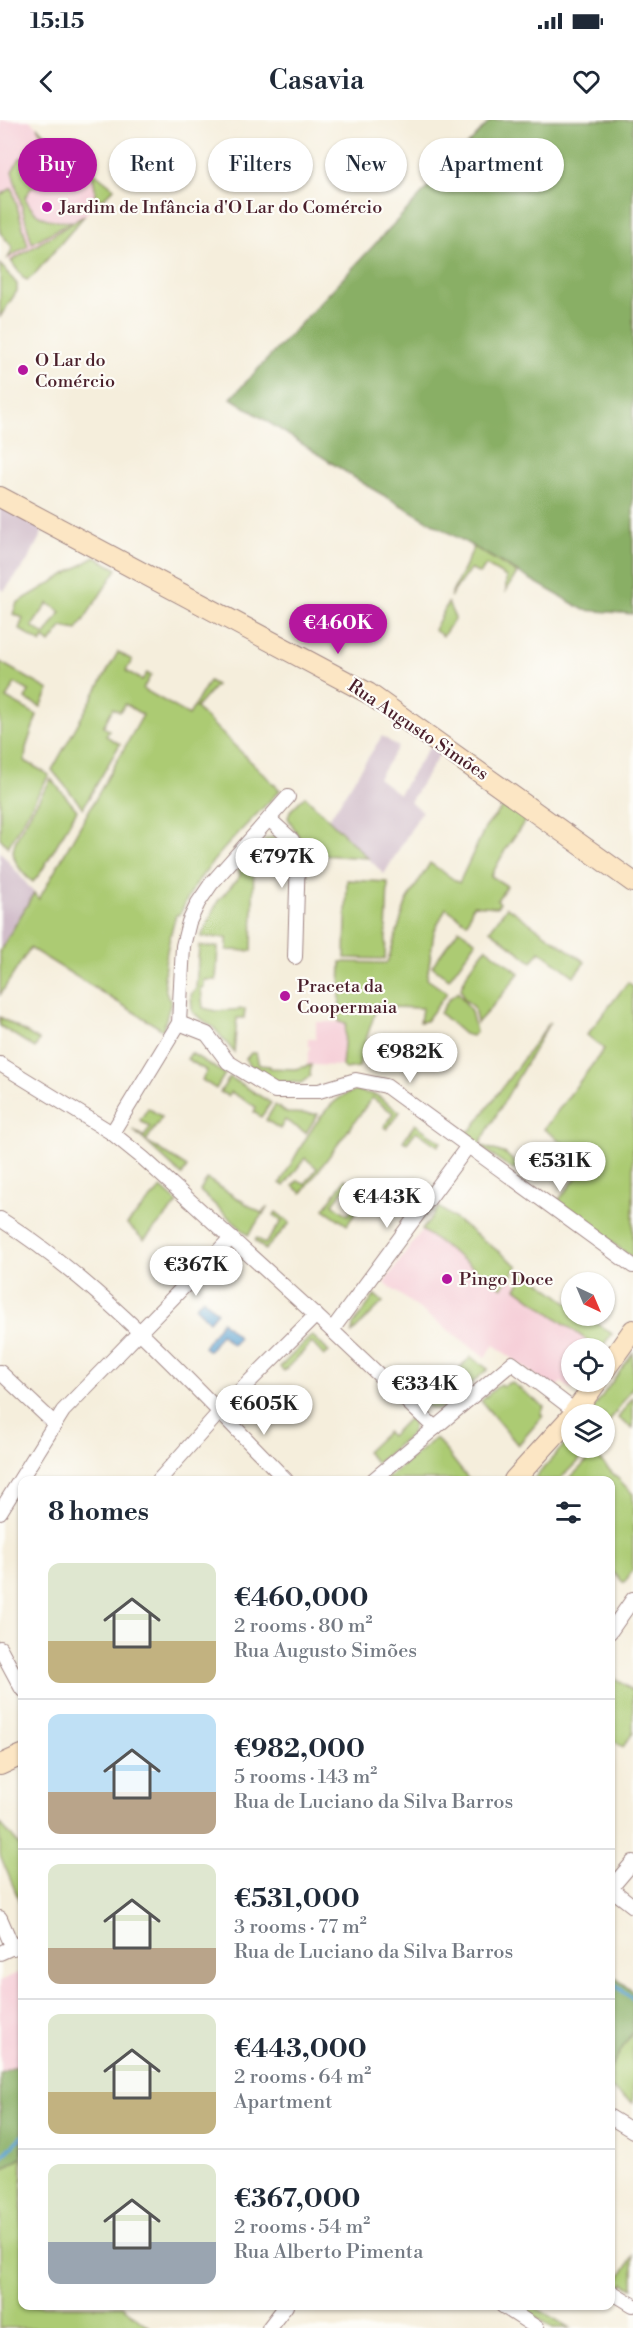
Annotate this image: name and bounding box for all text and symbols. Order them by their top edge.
text: 15:15 [30,8,84,35]
text: Casavia [269,64,364,98]
icon: back [30,65,63,98]
icon: heart [570,65,603,98]
chip: Buy [18,138,97,192]
chip: Rent [109,138,196,192]
chip: Filters [208,138,313,192]
chip: New [325,138,407,192]
chip: Apartment [419,138,564,192]
place label: Jardim de Infância d'O Lar do Comércio [58,196,382,219]
marker: Jardim de Infância d'O Lar do Comércio [40,200,54,214]
place label: O Lar do Comércio [35,349,115,393]
marker: O Lar do Comércio [16,363,30,377]
pin: €460K [296,604,380,655]
text: €460K [303,611,373,636]
street label: Rua Augusto Simões [343,674,493,786]
pin: €797K [240,838,324,889]
text: €797K [249,845,315,870]
place label: Praceta da Coopermaia [297,975,398,1019]
marker: Praceta da Coopermaia [278,989,292,1003]
pin: €982K [368,1033,452,1084]
text: €982K [376,1040,444,1065]
pin: €531K [518,1142,602,1193]
text: €531K [529,1149,591,1174]
pin: €443K [345,1178,429,1229]
text: €443K [353,1185,421,1210]
pin: €367K [154,1246,238,1297]
text: €367K [164,1253,228,1278]
place label: Pingo Doce [459,1268,553,1291]
marker: Pingo Doce [440,1272,454,1286]
north arrow [561,1272,615,1326]
map controls [561,1272,615,1458]
button: locate [561,1338,615,1392]
pin: €334K [383,1365,467,1416]
text: €334K [391,1372,459,1397]
pin: €605K [222,1385,306,1436]
text: €605K [230,1392,298,1417]
button: layers [561,1404,615,1458]
text: 8 homes [48,1496,149,1528]
icon: filters [552,1496,585,1529]
text: €460,000 [234,1582,368,1614]
icon: home [96,1587,168,1659]
text: 2 rooms · 80 m² [234,1614,372,1639]
text: Rua Augusto Simões [234,1639,417,1664]
text: €982,000 [234,1733,365,1765]
icon: home [96,1738,168,1810]
text: 5 rooms · 143 m² [234,1765,377,1790]
text: Rua de Luciano da Silva Barros [234,1790,513,1815]
text: €531,000 [234,1883,360,1915]
icon: home [96,1888,168,1960]
text: 3 rooms · 77 m² [234,1915,367,1940]
text: Rua de Luciano da Silva Barros [234,1940,513,1965]
text: €443,000 [234,2033,367,2065]
icon: home [96,2038,168,2110]
text: 2 rooms · 64 m² [234,2065,371,2090]
text: Apartment [234,2090,332,2115]
text: €367,000 [234,2183,361,2215]
icon: home [96,2188,168,2260]
text: 2 rooms · 54 m² [234,2215,370,2240]
text: Rua Alberto Pimenta [234,2240,423,2265]

